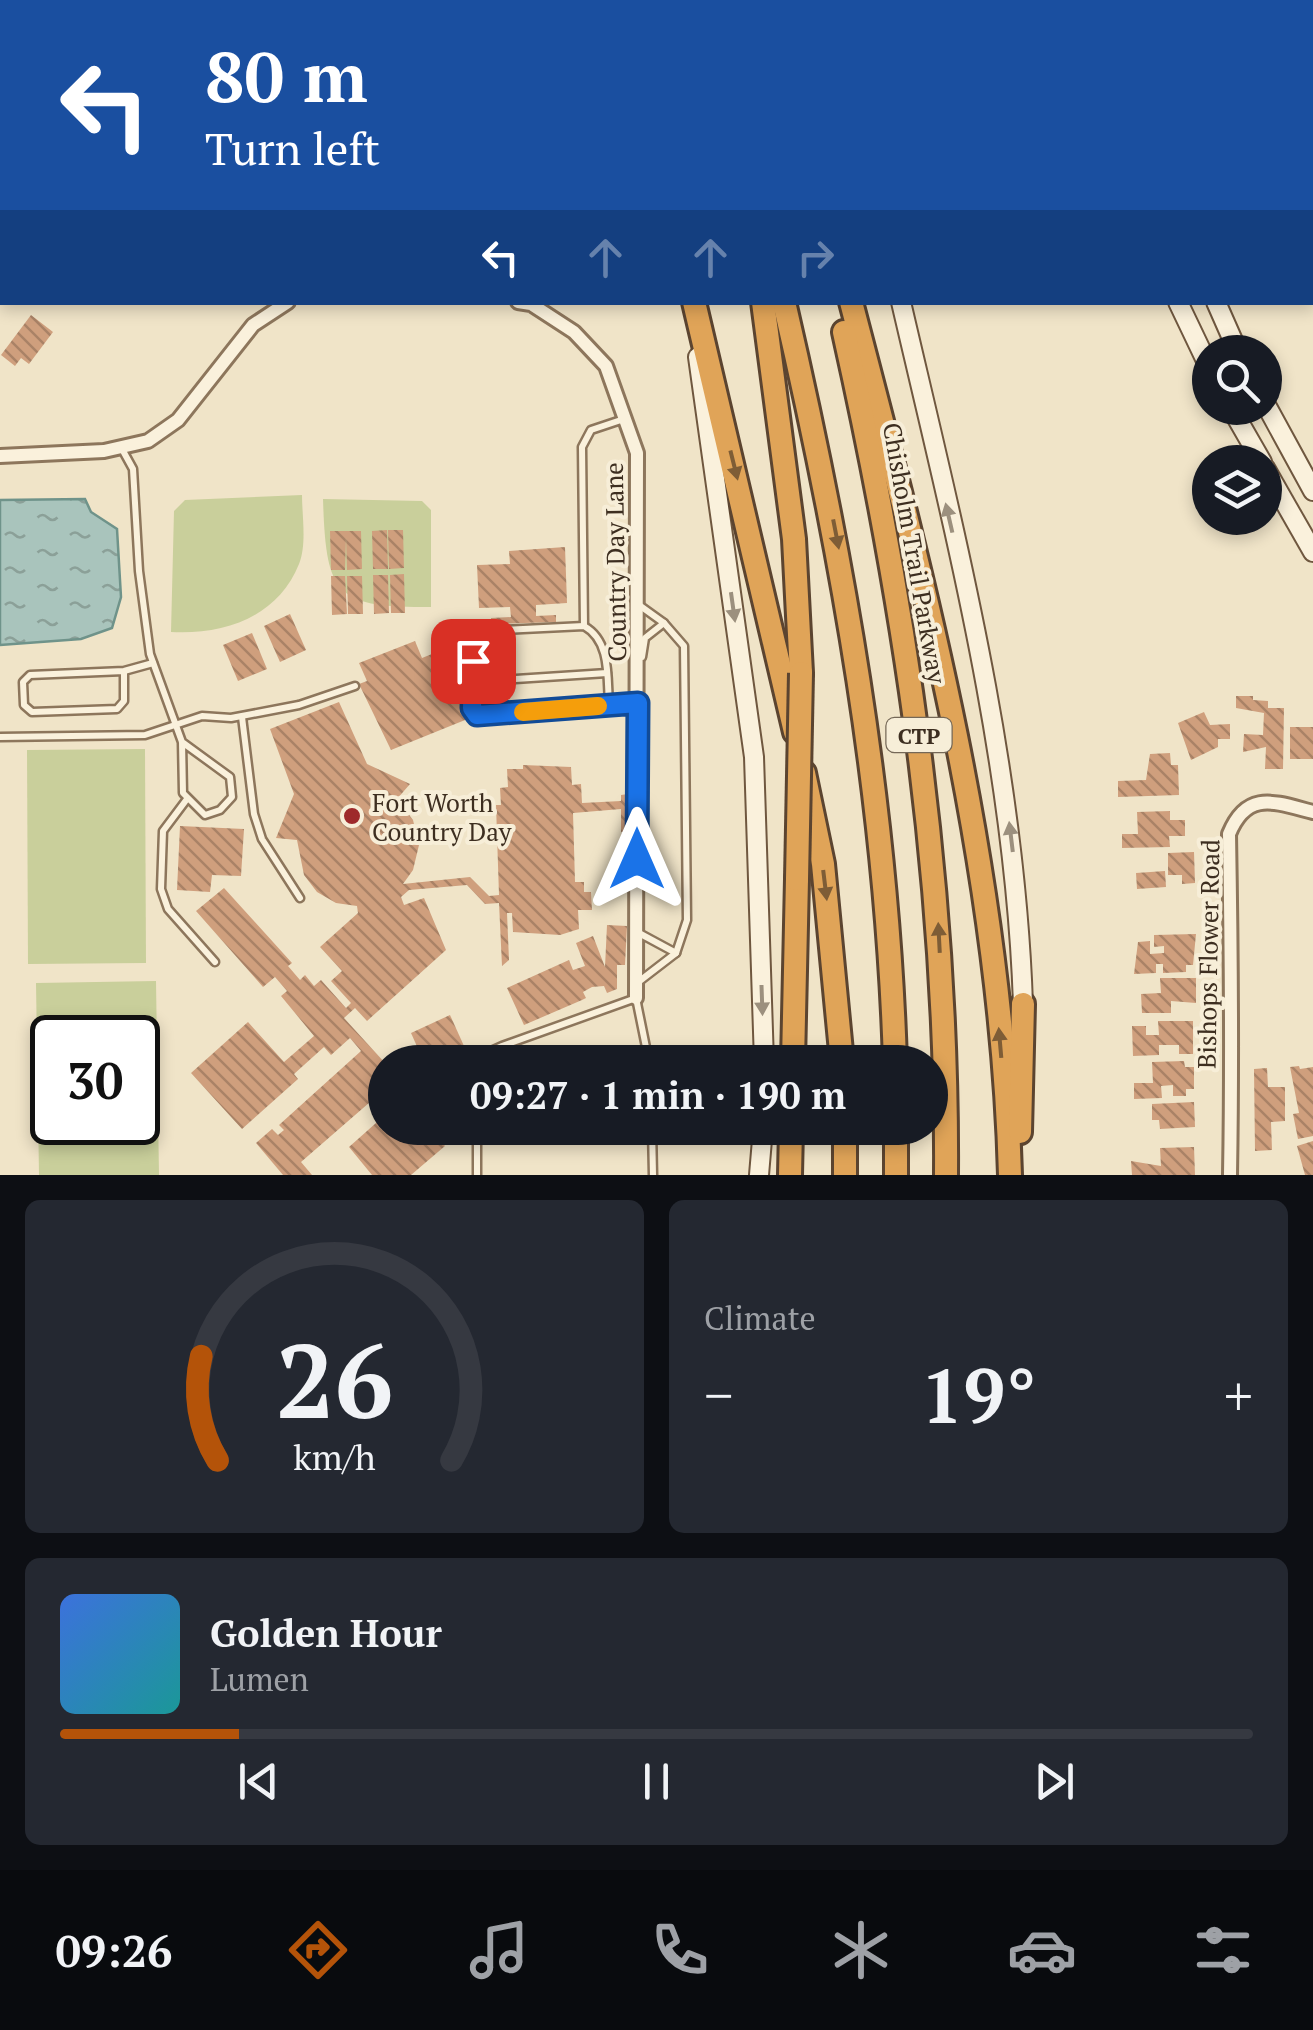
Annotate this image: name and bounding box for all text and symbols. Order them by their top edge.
text: 80 m [205,29,368,122]
icon: left [40,40,170,170]
text: Turn left [205,118,380,178]
icon: left [473,230,528,285]
icon: ahead [578,230,633,285]
icon: ahead [683,230,738,285]
icon: right [788,230,843,285]
map controls [1192,335,1282,535]
button: search [1192,335,1282,425]
street label: Chisholm Trail Parkway [876,420,954,686]
button: layers [1192,445,1282,535]
one-way arrow [727,450,742,481]
street label: Country Day Lane [597,462,633,662]
one-way arrow [941,502,957,533]
one-way arrow [828,519,844,550]
one-way arrow [726,592,742,623]
pin [431,619,516,704]
icon: arrive [446,634,501,689]
road number: CTP [886,718,952,752]
place label: Fort Worth Country Day [372,786,512,848]
marker: Fort Worth Country Day [341,805,363,827]
position arrow [585,807,689,911]
one-way arrow [1003,820,1019,852]
street label: Bishops Flower Road [1189,839,1227,1069]
one-way arrow [817,870,833,902]
one-way arrow [931,921,947,953]
one-way arrow [754,985,770,1017]
speed limit sign: 30 [30,1015,160,1145]
one-way arrow [991,1027,1007,1058]
text: 09:27 · 1 min · 190 m [470,1070,846,1120]
text: Climate [704,1297,816,1339]
text: 26 [276,1310,393,1448]
text: 19° [921,1345,1036,1444]
text: − [704,1358,733,1431]
text: + [1224,1358,1253,1431]
text: km/h [293,1433,376,1480]
text: Golden Hour [210,1608,442,1658]
text: Lumen [210,1658,309,1700]
icon: previous [231,1754,286,1809]
icon: pause [629,1754,684,1809]
icon: next [1027,1754,1082,1809]
icon: directions [283,1915,353,1985]
icon: music [464,1915,534,1985]
icon: phone [645,1915,715,1985]
icon: climate [826,1915,896,1985]
icon: car [1007,1915,1077,1985]
icon: filters [1188,1915,1258,1985]
text: 09:26 [55,1920,173,1980]

